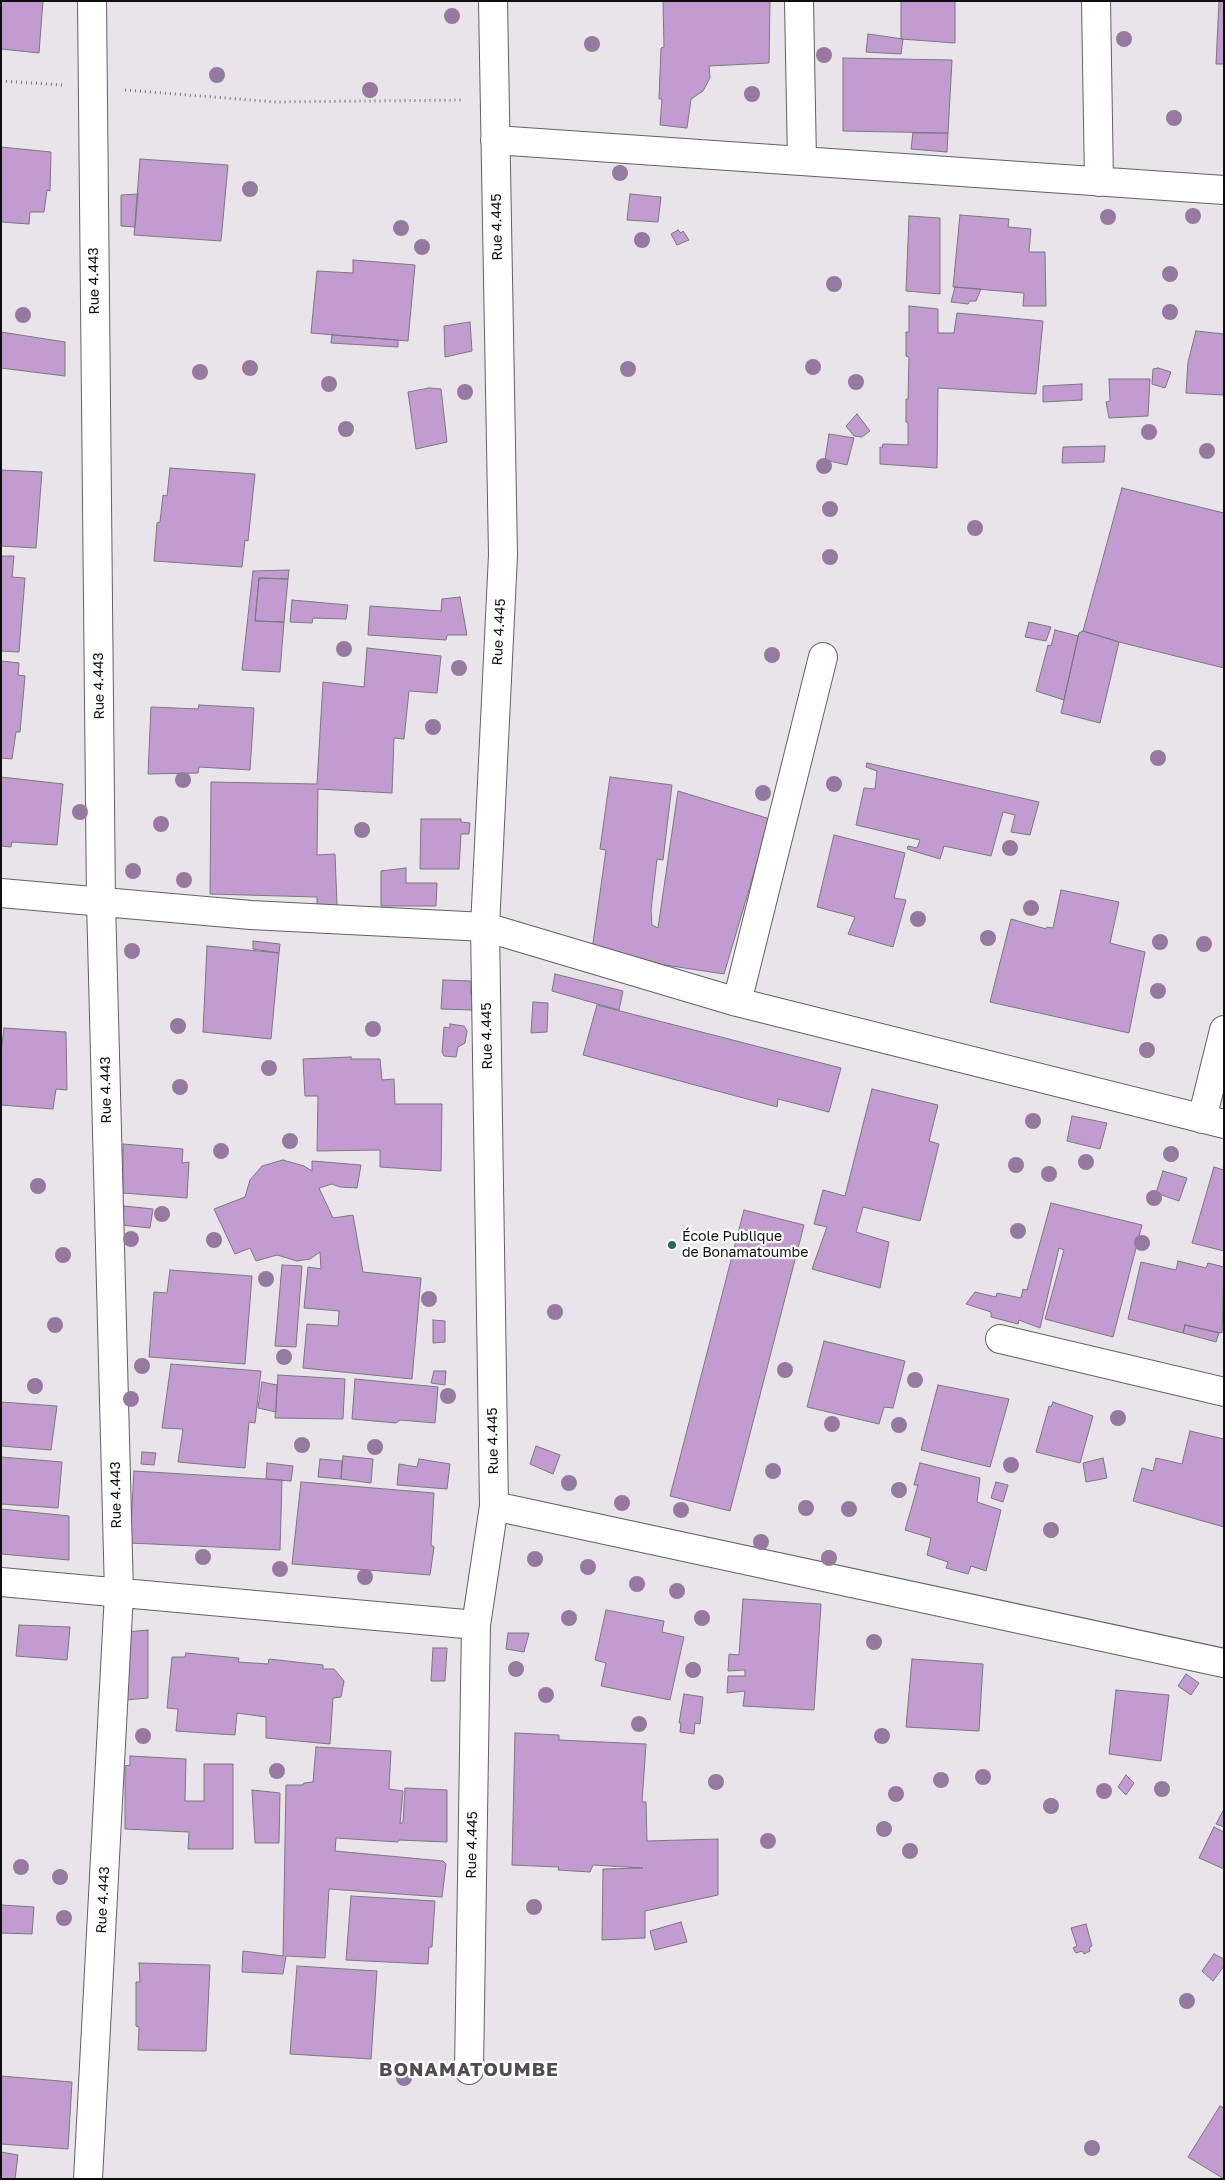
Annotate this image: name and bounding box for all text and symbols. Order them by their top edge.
street label: Rue 4.445 [488,193,506,261]
street label: Rue 4.443 [85,247,103,315]
street label: Rue 4.445 [489,598,509,666]
street label: Rue 4.443 [90,652,108,720]
street label: Rue 4.445 [478,1002,496,1070]
street label: Rue 4.443 [97,1056,115,1124]
place label: École Publique de Bonamatoumbe [682,1229,808,1262]
marker: École Publique de Bonamatoumbe [666,1239,678,1251]
street label: Rue 4.445 [484,1407,502,1475]
street label: Rue 4.443 [107,1461,125,1529]
street label: Rue 4.445 [463,1811,481,1879]
street label: Rue 4.443 [93,1866,113,1934]
district label: BONAMATOUMBE [378,2059,560,2081]

